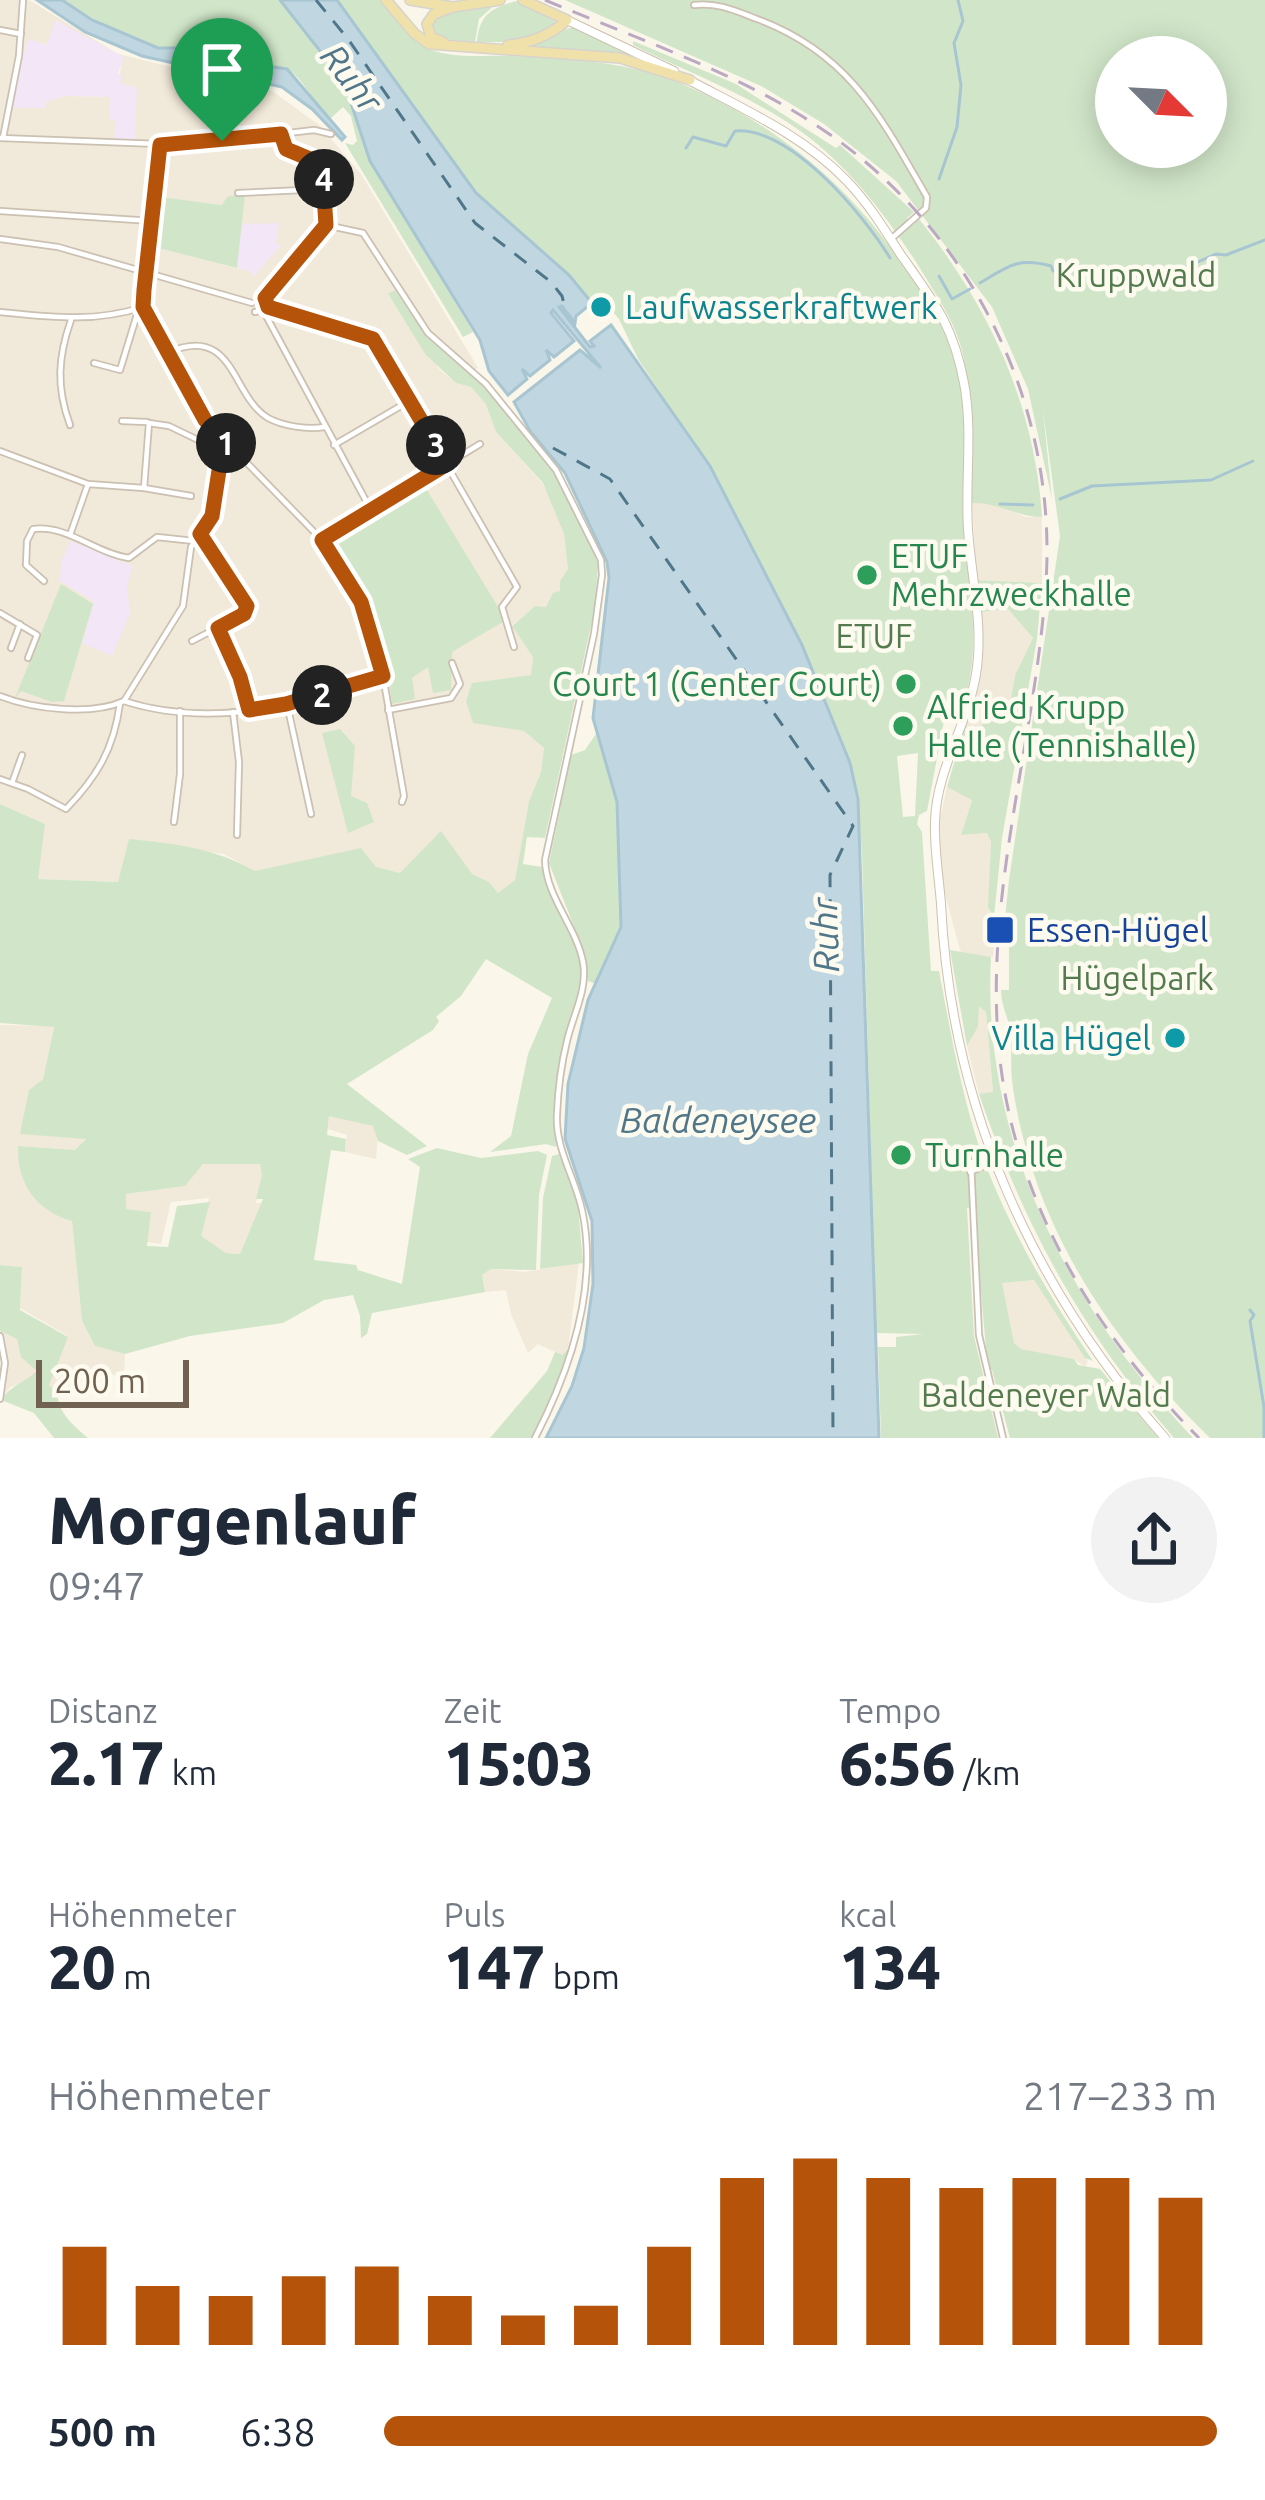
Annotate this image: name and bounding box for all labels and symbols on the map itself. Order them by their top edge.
pin [171,18,273,141]
water label: Ruhr [313,35,392,121]
north arrow [1095,36,1227,168]
pin: 4 [294,149,354,209]
park label: Kruppwald [1056,256,1216,293]
place label: Laufwasserkraftwerk [625,288,938,325]
marker: Laufwasserkraftwerk [588,294,614,320]
pin: 1 [196,413,256,473]
pin: 3 [406,415,466,475]
place label: ETUF Mehrzweckhalle [891,537,1132,612]
marker: ETUF Mehrzweckhalle [854,562,880,588]
park label: ETUF [836,617,912,654]
pin: 2 [292,665,352,725]
place label: Court 1 (Center Court) [552,665,882,703]
marker: Court 1 (Center Court) [893,671,919,697]
place label: Alfried Krupp Halle (Tennishalle) [927,688,1197,764]
marker: Alfried Krupp Halle (Tennishalle) [890,713,916,739]
water label: Ruhr [803,896,846,973]
place label: Essen-Hügel [1027,911,1208,948]
marker: Essen-Hügel [984,914,1016,946]
park label: Hügelpark [1060,959,1214,996]
place label: Villa Hügel [991,1019,1151,1056]
marker: Villa Hügel [1162,1025,1188,1051]
water label: Baldeneysee [620,1099,816,1140]
place label: Turnhalle [925,1136,1064,1173]
marker: Turnhalle [888,1142,914,1168]
scale bar [36,1354,189,1407]
park label: Baldeneyer Wald [921,1376,1171,1413]

